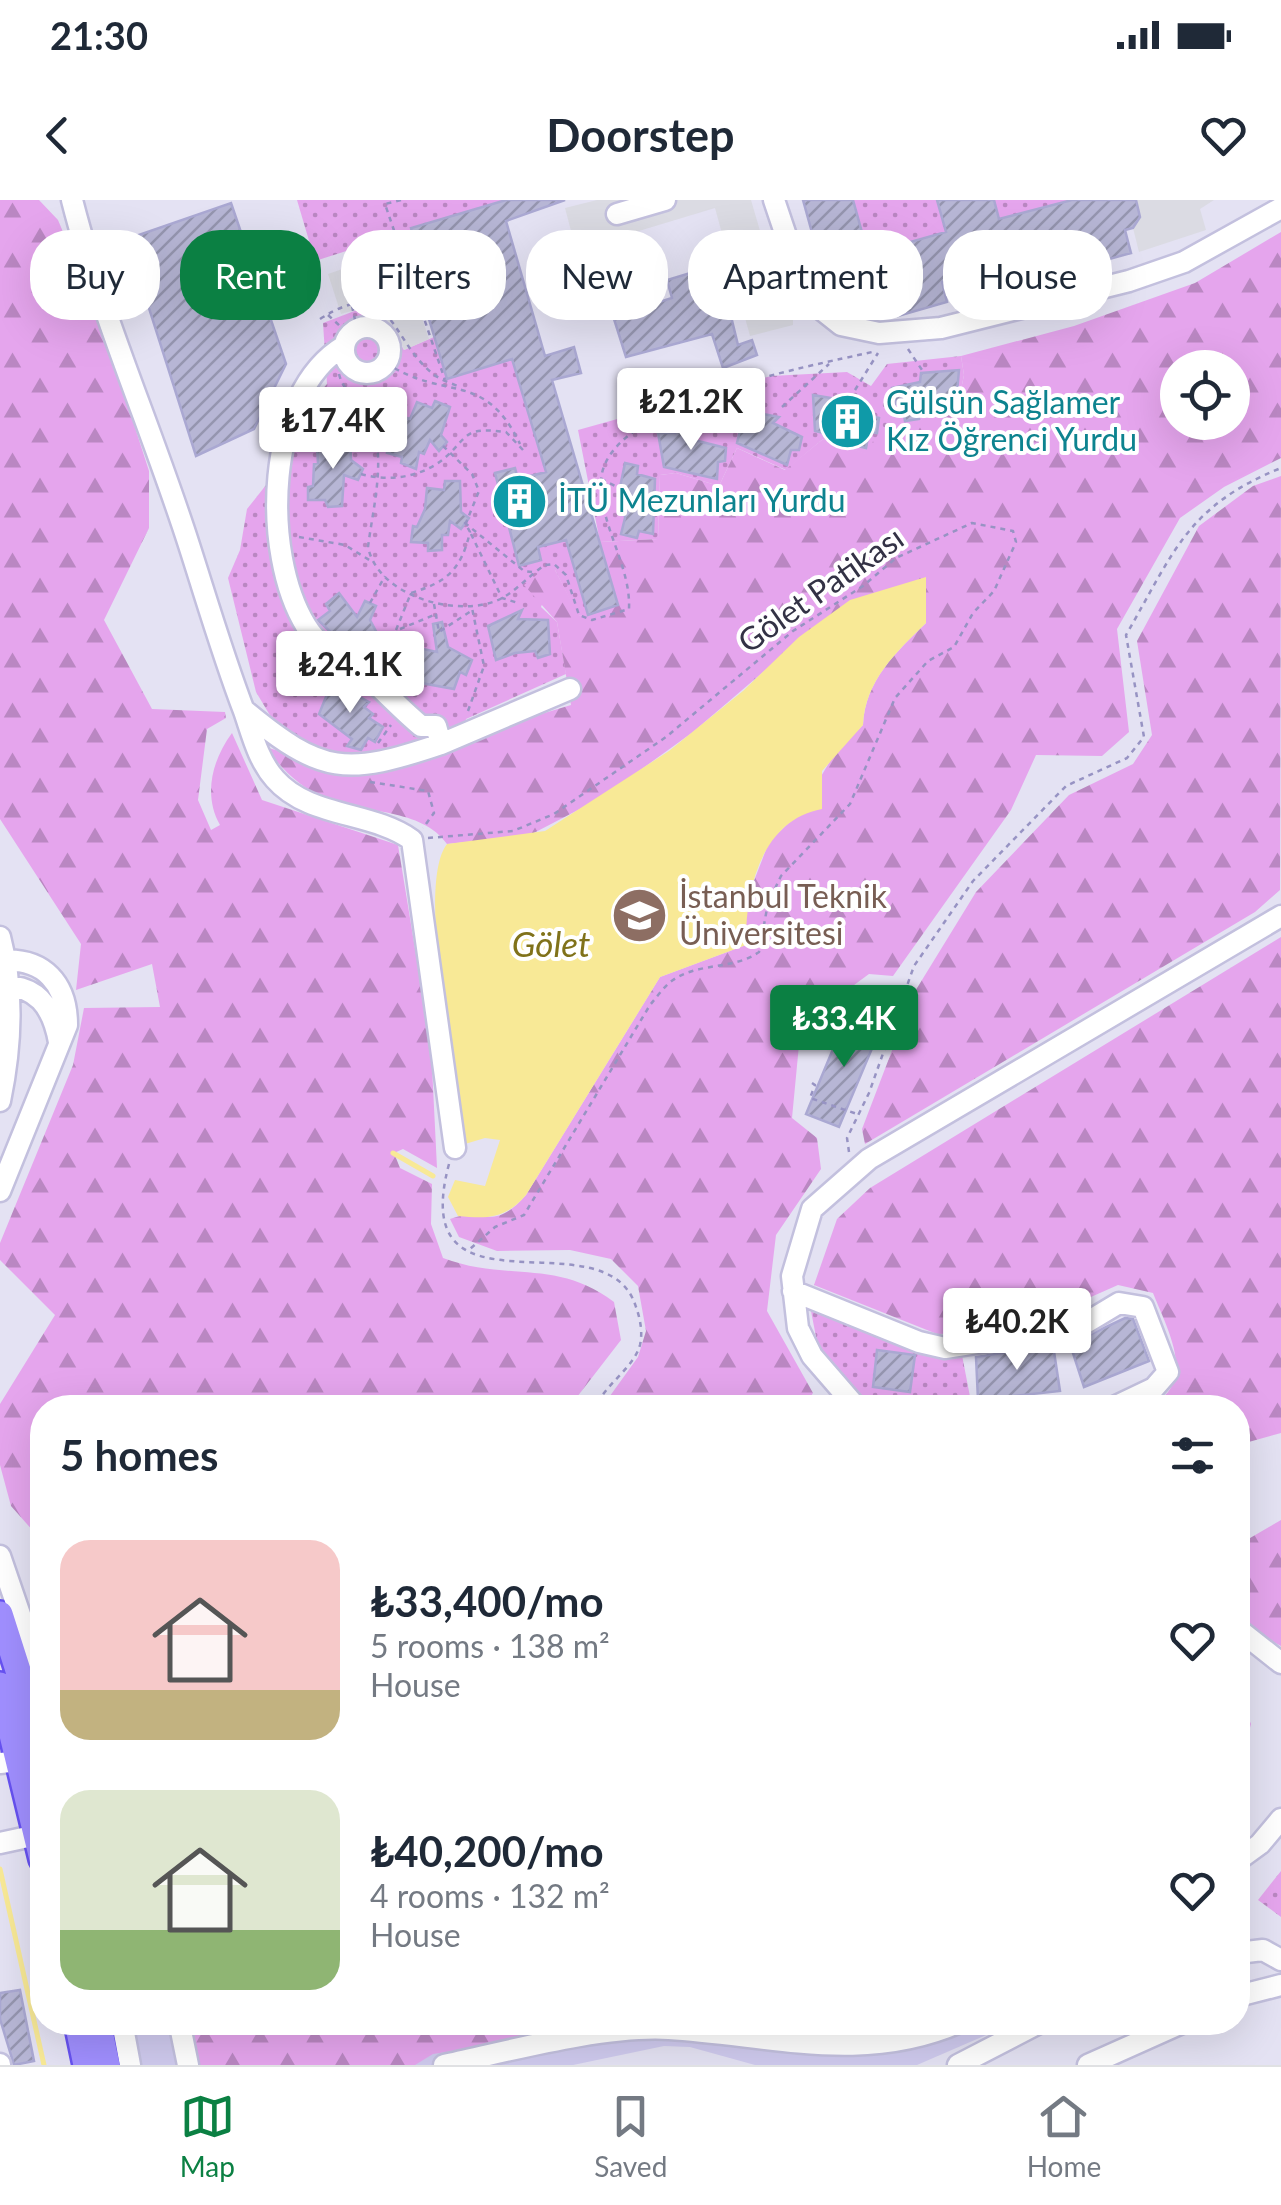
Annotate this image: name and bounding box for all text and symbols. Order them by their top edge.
text: 21:30 [50,12,148,58]
icon: back [30,108,85,163]
text: Doorstep [546,108,735,162]
icon: heart [1196,108,1251,163]
chip: Buy [30,230,160,320]
chip: Rent [180,230,321,320]
chip: Filters [341,230,506,320]
chip: New [526,230,668,320]
chip: Apartment [688,230,923,320]
chip: House [943,230,1112,320]
map controls [1160,350,1250,440]
button: locate [1160,350,1250,440]
pin: ₺21.2K [610,368,772,453]
text: ₺21.2K [639,381,743,420]
place label: Gülsün Sağlamer Kız Öğrenci Yurdu [886,382,1137,458]
pin: ₺17.4K [252,387,414,472]
building icon: Gülsün Sağlamer Kız Öğrenci Yurdu [817,391,877,451]
text: ₺17.4K [281,400,385,439]
building icon: İTÜ Mezunları Yurdu [489,471,549,531]
place label: İTÜ Mezunları Yurdu [558,480,846,519]
street label: Gölet Patikası [730,517,910,660]
pin: ₺24.1K [269,631,431,716]
text: ₺24.1K [298,644,402,683]
place label: İstanbul Teknik Üniversitesi [679,876,888,952]
school or university icon: İstanbul Teknik Üniversitesi [610,885,670,945]
water label: Gölet [512,922,590,964]
pin: ₺33.4K [763,985,925,1070]
text: ₺33.4K [792,998,896,1037]
pin: ₺40.2K [936,1288,1098,1373]
text: ₺40.2K [965,1301,1069,1340]
icon: filters [1165,1428,1220,1483]
text: 5 homes [60,1430,218,1480]
text: ₺33,400/mo [370,1576,604,1626]
icon: home [140,1580,260,1700]
icon: heart [1165,1613,1220,1668]
text: 5 rooms · 138 m² [370,1626,610,1665]
text: House [370,1665,461,1704]
text: ₺40,200/mo [370,1826,604,1876]
icon: home [140,1830,260,1950]
icon: heart [1165,1863,1220,1918]
text: 4 rooms · 132 m² [370,1876,610,1915]
text: House [370,1915,461,1954]
tab: Map [180,2089,235,2183]
tab: Saved [594,2089,667,2183]
tab: Home [1027,2089,1101,2183]

